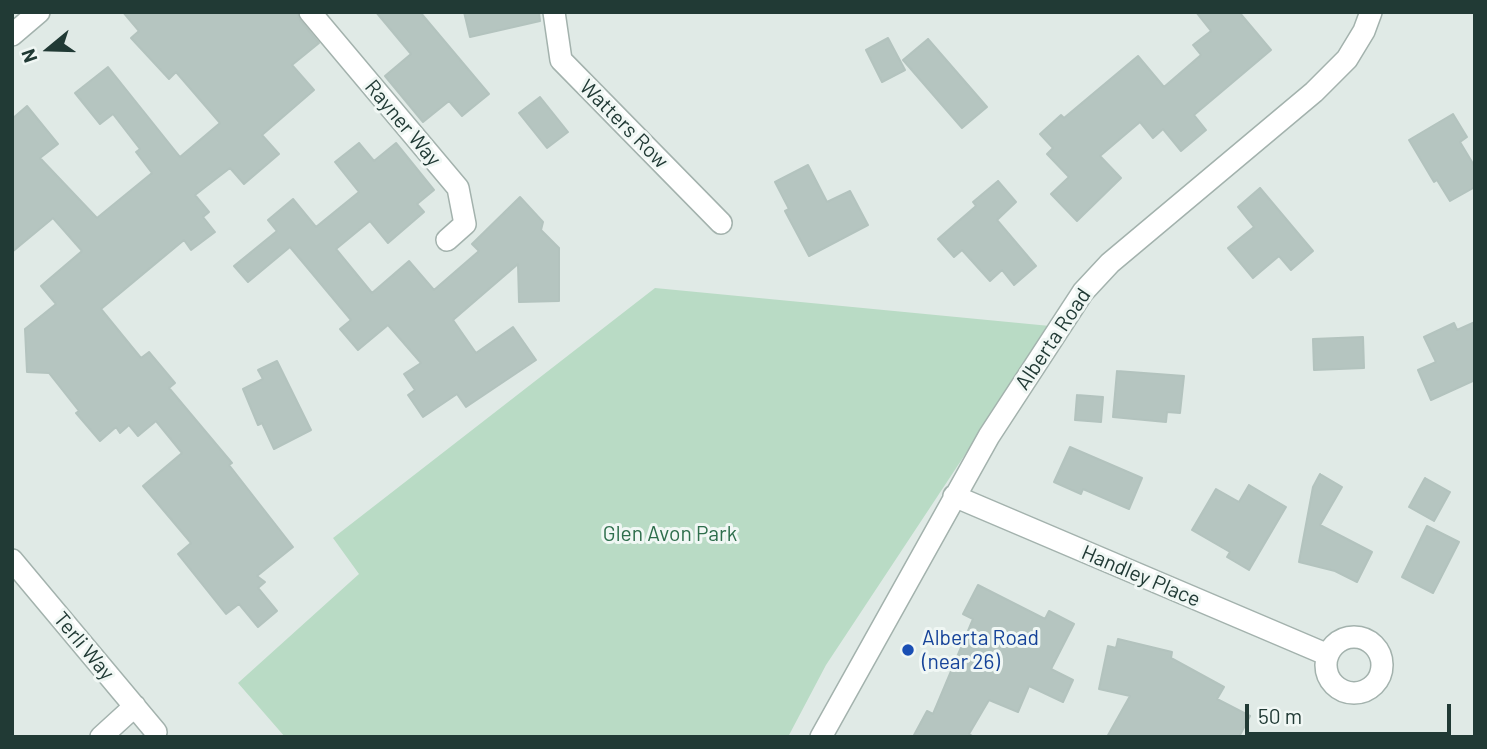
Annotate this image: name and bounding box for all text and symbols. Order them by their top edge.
north arrow [14,14,84,84]
text: N [16,46,42,66]
street label: Watters Row [574,74,674,174]
street label: Rayner Way [360,75,446,171]
street label: Alberta Road [1010,283,1096,395]
park label: Glen Avon Park [603,521,737,547]
street label: Handley Place [1078,540,1204,612]
street label: Terli Way [48,607,120,685]
place label: Alberta Road (near 26) [922,625,1039,675]
marker: Alberta Road (near 26) [900,642,916,658]
scale bar [1249,690,1456,734]
text: 50 m [1258,703,1302,728]

